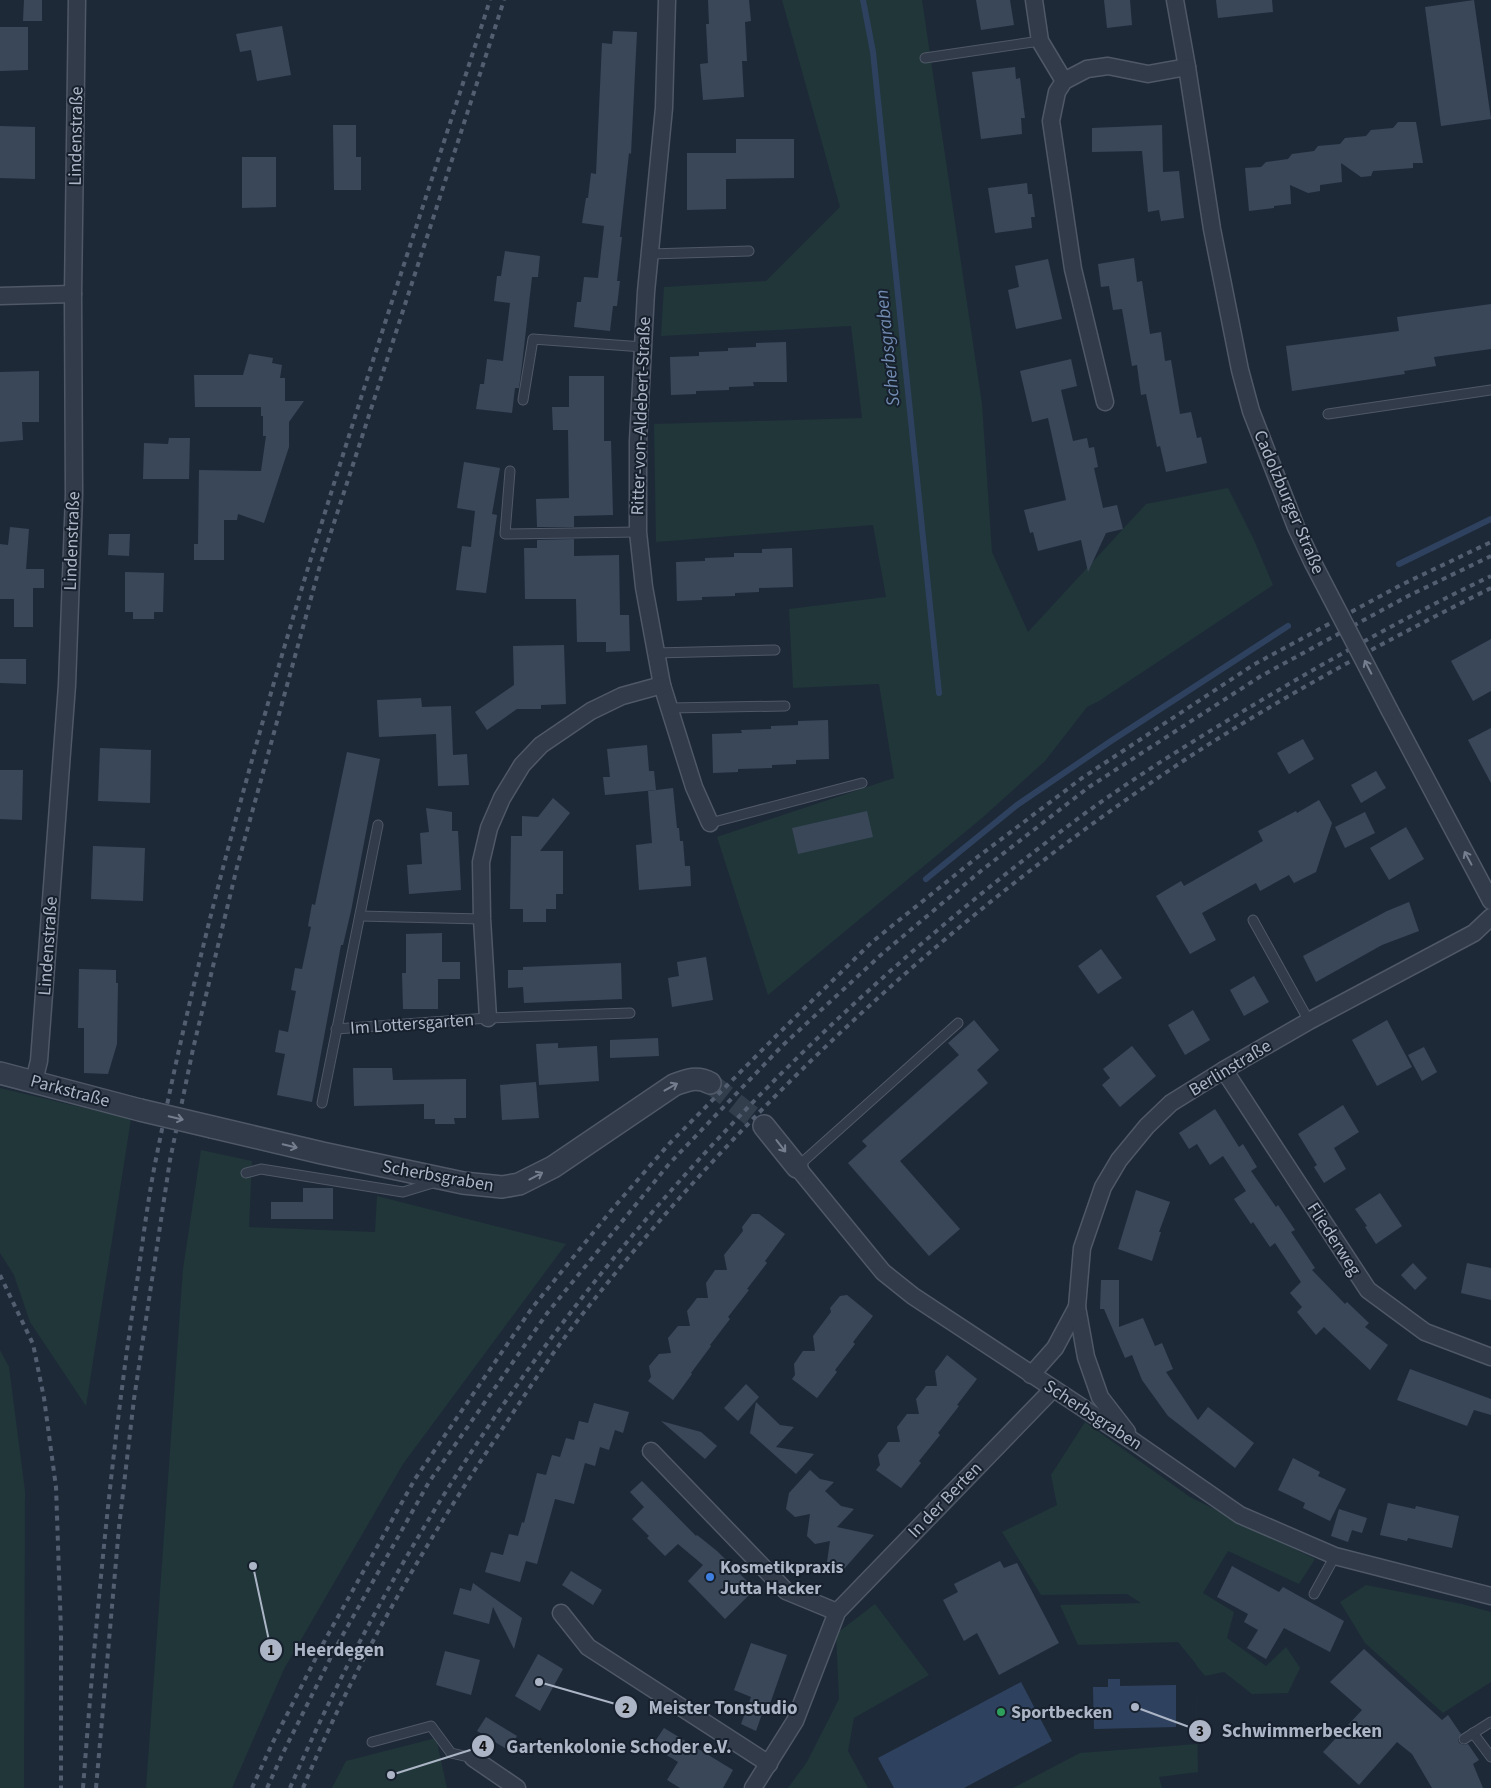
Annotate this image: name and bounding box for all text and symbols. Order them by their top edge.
street label: Lindenstraße [63,86,89,186]
water label: Scherbsgraben [868,288,908,408]
street label: Ritter-von-Aldebert-Straße [625,316,657,516]
street label: Cadolzburger Straße [1247,426,1331,578]
street label: Lindenstraße [58,491,86,591]
one-way arrow [1363,660,1373,675]
one-way arrow [1463,851,1473,866]
street label: Lindenstraße [32,896,64,996]
street label: Im Lottersgarten [349,1007,475,1041]
street label: Berlinstraße [1184,1034,1276,1102]
street label: Parkstraße [28,1068,112,1114]
one-way arrow [664,1082,679,1092]
one-way arrow [168,1114,184,1124]
one-way arrow [775,1139,786,1152]
one-way arrow [282,1142,298,1151]
street label: Scherbsgraben [380,1154,496,1198]
one-way arrow [528,1171,542,1181]
street label: Fliederweg [1301,1197,1367,1281]
street label: Scherbsgraben [1039,1374,1147,1456]
street label: In der Berten [902,1456,988,1544]
place label: Kosmetikpraxis Jutta Hacker [720,1555,844,1601]
marker: Kosmetikpraxis Jutta Hacker [704,1571,716,1583]
callout: Heerdegen [259,1633,395,1667]
text: Heerdegen [294,1637,384,1664]
text: 1 [267,1640,275,1661]
callout: Meister Tonstudio [614,1690,808,1724]
text: Meister Tonstudio [648,1695,798,1722]
text: 2 [622,1698,630,1719]
place label: Sportbecken [1011,1700,1112,1725]
marker: Sportbecken [995,1706,1007,1718]
callout: Schwimmerbecken [1187,1714,1393,1748]
text: Schwimmerbecken [1222,1718,1382,1745]
text: 3 [1196,1721,1204,1742]
callout: Gartenkolonie Schoder e.V. [471,1729,741,1763]
text: Gartenkolonie Schoder e.V. [506,1734,732,1761]
text: 4 [479,1736,487,1757]

